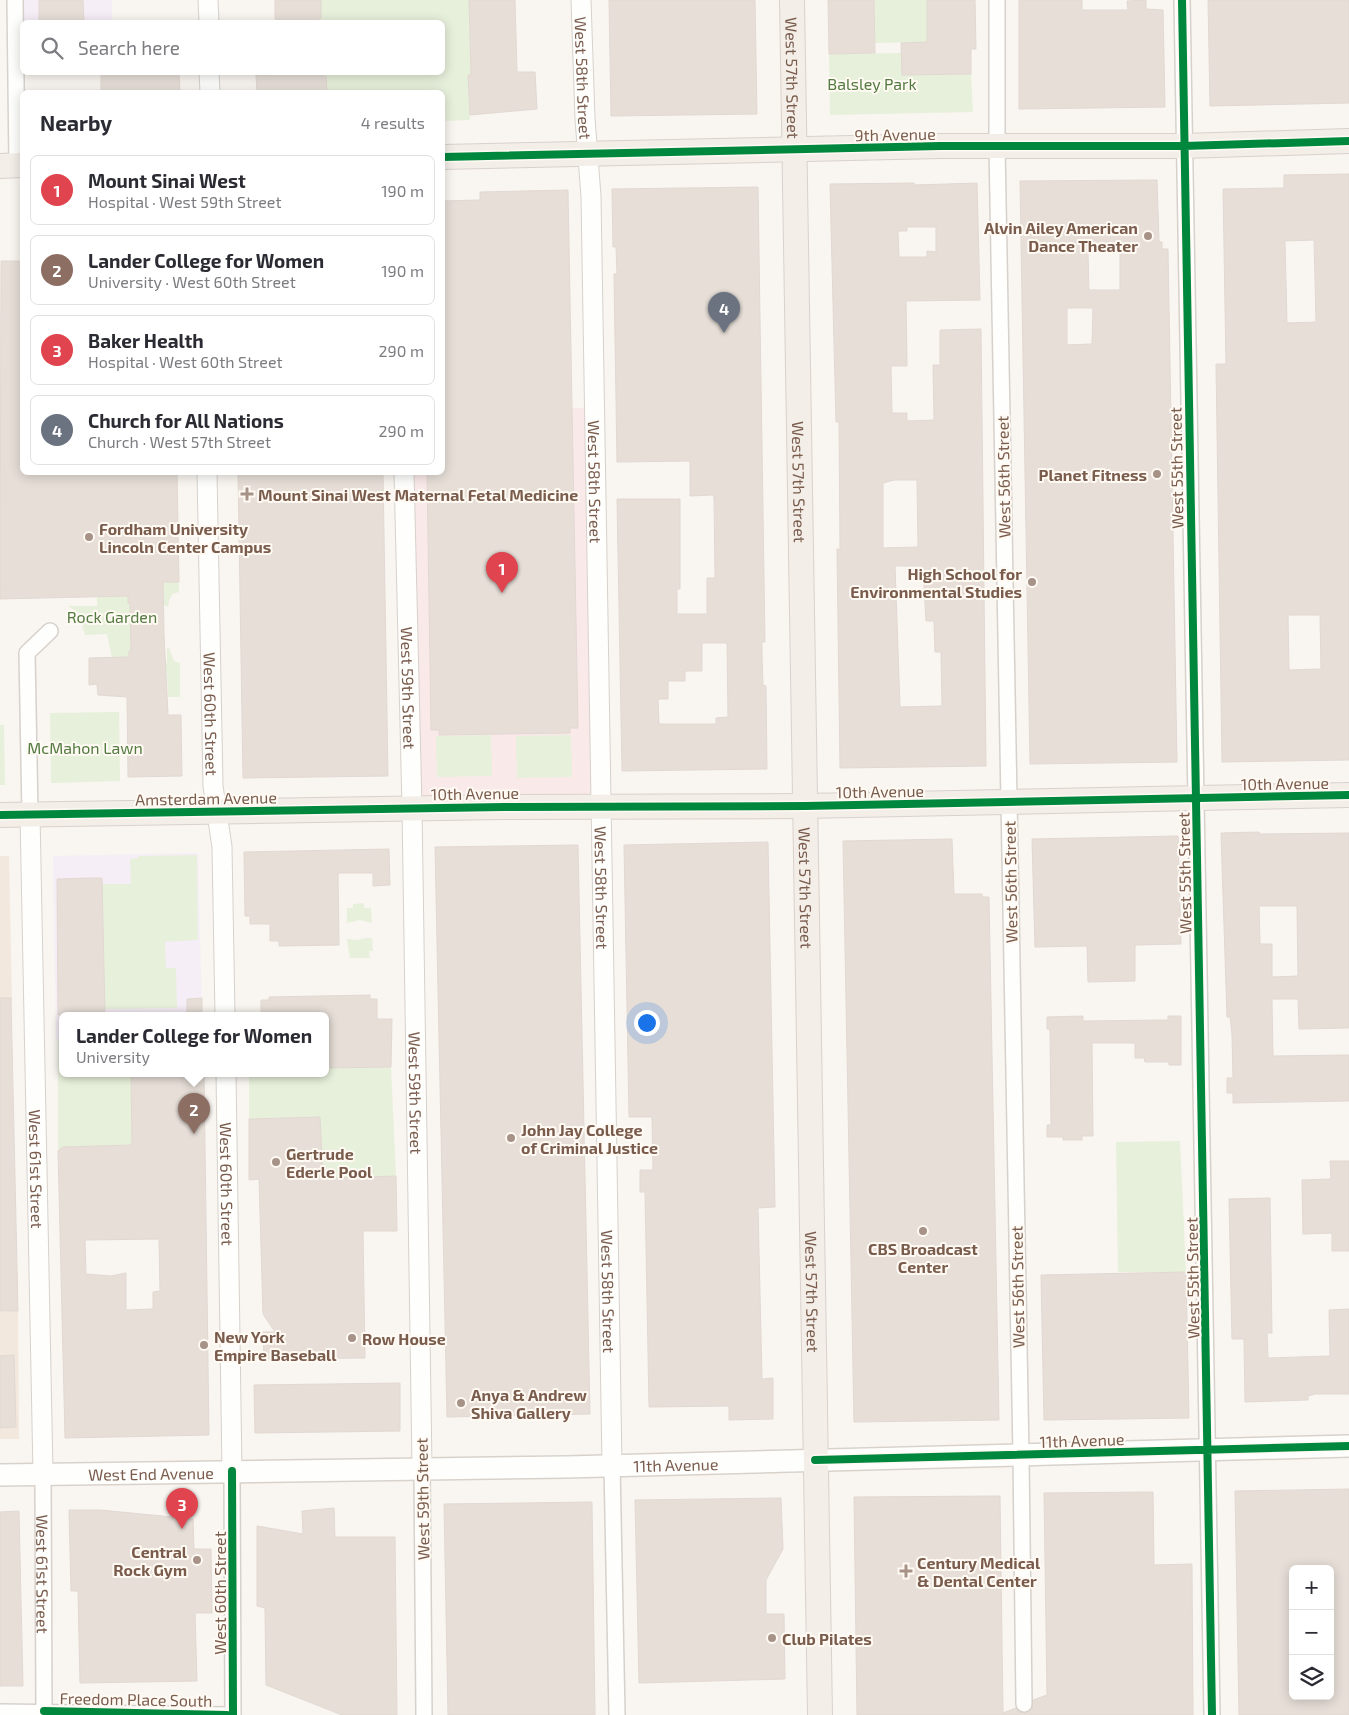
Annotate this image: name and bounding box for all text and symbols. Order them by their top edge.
street label: West 58th Street [572,16,596,140]
street label: West 57th Street [783,17,804,139]
search box [20,20,445,75]
icon: search [38,34,66,62]
text: Search here [78,36,180,59]
park label: Balsley Park [827,74,917,93]
text: Nearby [40,110,112,135]
text: 4 results [361,113,425,132]
street label: 9th Avenue [854,124,936,144]
text: Mount Sinai West [88,169,246,192]
text: 1 [54,181,60,200]
text: 190 m [381,181,424,200]
text: Hospital · West 59th Street [88,192,282,211]
place label: Alvin Ailey American Dance Theater [984,218,1138,255]
marker: Alvin Ailey American Dance Theater [1142,230,1154,242]
text: Lander College for Women [88,249,324,272]
text: 2 [52,261,62,280]
text: 190 m [381,261,424,280]
text: University · West 60th Street [88,272,296,291]
pin: 4 [708,292,740,333]
text: Baker Health [88,329,204,352]
text: 3 [52,341,62,360]
text: 290 m [379,341,424,360]
text: Hospital · West 60th Street [88,352,283,371]
street label: West 55th Street [1165,407,1187,529]
text: Church for All Nations [88,409,284,432]
street label: West 56th Street [992,416,1014,538]
street label: West 58th Street [585,420,606,543]
text: 4 [52,421,62,440]
text: 290 m [379,421,424,440]
street label: West 57th Street [789,421,810,543]
text: Church · West 57th Street [88,432,271,451]
place label: Planet Fitness [1039,465,1147,484]
marker: Planet Fitness [1151,468,1163,480]
place label: Mount Sinai West Maternal Fetal Medicine [258,485,578,504]
marker: Mount Sinai West Maternal Fetal Medicine [240,487,254,501]
place label: Fordham University Lincoln Center Campus [99,519,271,556]
marker: Fordham University Lincoln Center Campus [83,531,95,543]
pin: 1 [486,552,518,593]
place label: High School for Environmental Studies [850,564,1022,601]
marker: High School for Environmental Studies [1026,576,1038,588]
park label: Rock Garden [67,607,157,626]
street label: West 59th Street [398,626,420,749]
street label: West 60th Street [201,652,222,776]
park label: McMahon Lawn [27,738,143,757]
street label: 10th Avenue [1241,773,1329,793]
street label: 10th Avenue [836,781,924,801]
street label: 10th Avenue [431,783,519,803]
street label: Amsterdam Avenue [135,787,277,809]
street label: West 55th Street [1173,812,1195,934]
street label: West 56th Street [999,821,1021,943]
street label: West 58th Street [592,826,613,949]
street label: West 57th Street [796,827,817,949]
your location [634,1010,660,1036]
popup [59,1012,329,1077]
text: Lander College for Women [76,1024,312,1047]
street label: West 59th Street [406,1031,427,1154]
text: University [76,1047,150,1066]
pin: 2 [178,1093,210,1134]
street label: West 61st Street [26,1109,48,1229]
place label: John Jay College of Criminal Justice [521,1120,658,1157]
street label: West 60th Street [217,1122,238,1246]
marker: John Jay College of Criminal Justice [505,1132,517,1144]
place label: Gertrude Ederle Pool [286,1144,373,1181]
marker: Gertrude Ederle Pool [270,1156,282,1168]
street label: West 55th Street [1181,1217,1203,1339]
marker: CBS Broadcast Center [917,1225,929,1237]
street label: West 56th Street [1006,1226,1028,1348]
street label: West 58th Street [599,1230,620,1353]
street label: West 57th Street [803,1231,824,1353]
place label: CBS Broadcast Center [868,1239,978,1276]
place label: New York Empire Baseball [214,1327,337,1364]
place label: Row House [362,1329,446,1348]
marker: Row House [346,1332,358,1344]
marker: New York Empire Baseball [198,1339,210,1351]
place label: Anya & Andrew Shiva Gallery [471,1385,587,1423]
marker: Anya & Andrew Shiva Gallery [455,1397,467,1409]
street label: 11th Avenue [1039,1429,1125,1451]
street label: West 59th Street [411,1438,433,1560]
street label: 11th Avenue [633,1453,719,1475]
street label: West End Avenue [88,1462,214,1483]
pin: 3 [166,1488,198,1529]
street label: West 61st Street [34,1514,53,1634]
street label: West 60th Street [210,1531,229,1655]
place label: Central Rock Gym [113,1542,188,1580]
place label: Century Medical & Dental Center [917,1553,1041,1590]
marker: Central Rock Gym [191,1554,203,1566]
marker: Century Medical & Dental Center [899,1564,913,1578]
map controls [1289,1565,1334,1700]
button: + [1289,1565,1334,1610]
button: − [1289,1610,1334,1655]
place label: Club Pilates [782,1629,872,1648]
marker: Club Pilates [766,1632,778,1644]
button: layers [1289,1655,1334,1700]
street label: Freedom Place South [59,1688,213,1710]

